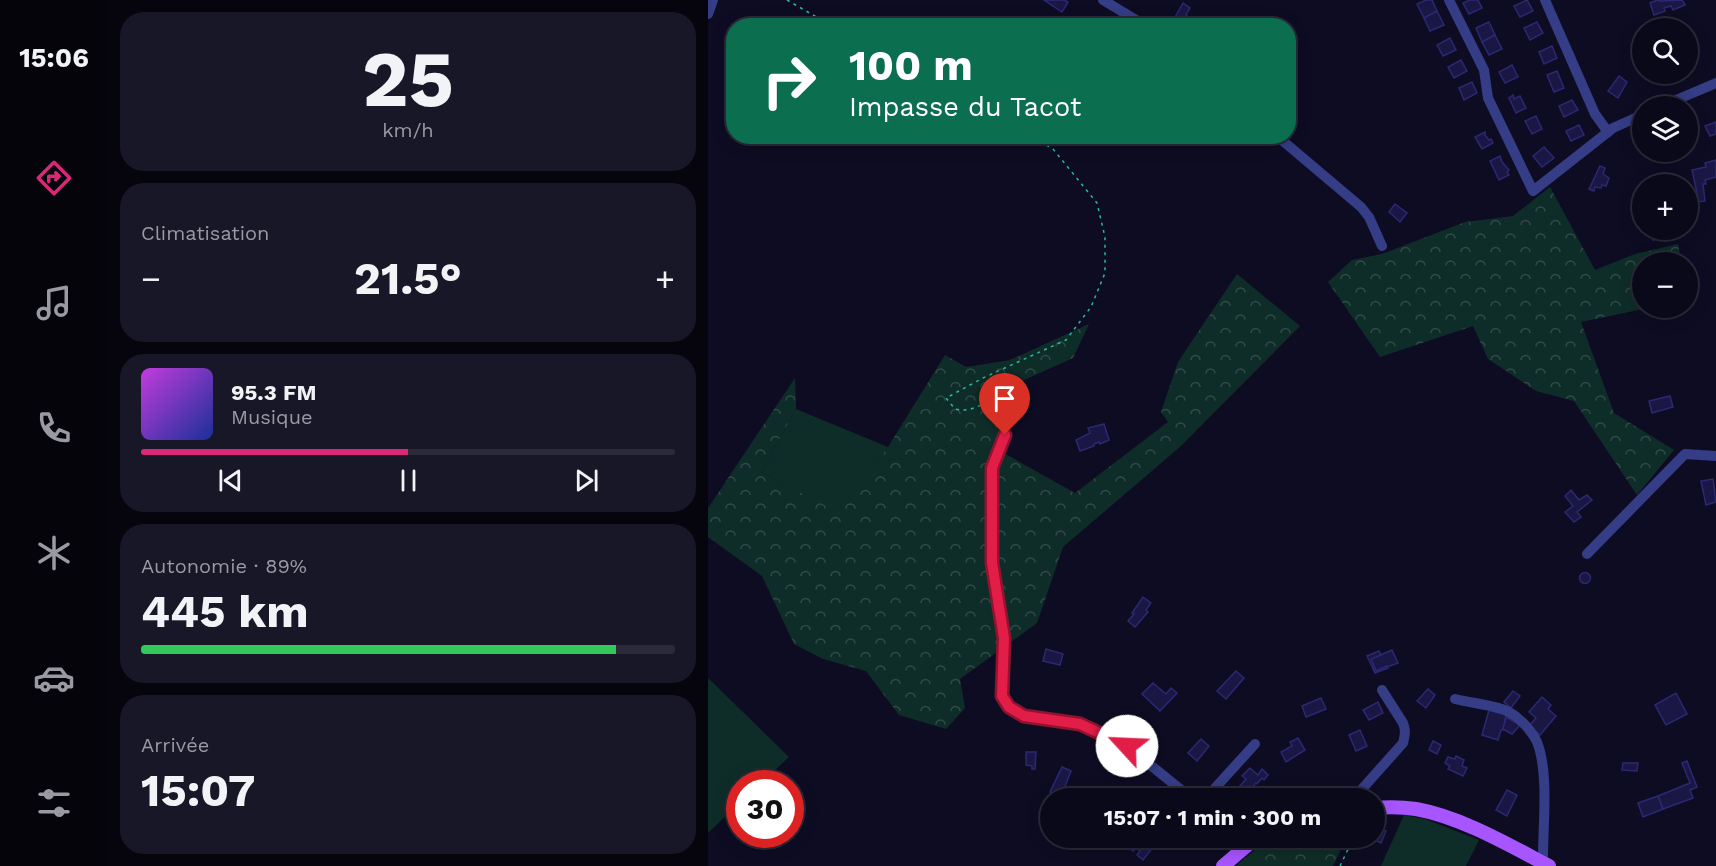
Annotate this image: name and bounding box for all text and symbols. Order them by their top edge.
map controls [1632,18,1698,318]
button: search [1632,18,1698,84]
text: 25 [362,33,454,125]
text: 100 m [849,41,973,90]
text: 15:06 [19,42,89,74]
icon: right [750,42,828,120]
text: Impasse du Tacot [849,91,1081,123]
button: layers [1632,96,1698,162]
text: km/h [382,118,434,142]
icon: directions [33,157,75,199]
button: + [1632,174,1698,240]
text: Climatisation [141,221,269,245]
text: 21.5° [354,252,462,305]
button: − [1632,252,1698,318]
text: − [141,259,161,298]
text: + [655,259,675,298]
icon: music [33,282,75,324]
pin [979,373,1030,435]
text: 95.3 FM [231,380,316,405]
icon: arrive [988,382,1021,415]
text: Musique [231,405,313,429]
icon: phone [33,407,75,449]
icon: previous [214,464,247,497]
icon: pause [392,464,425,497]
icon: next [570,464,603,497]
icon: climate [33,532,75,574]
text: Autonomie · 89% [141,554,307,578]
text: 445 km [141,585,309,638]
icon: car [33,657,75,699]
position arrow [1095,714,1159,778]
text: Arrivée [141,733,209,757]
text: 15:07 [141,764,255,817]
speed limit sign: 30 [726,770,804,848]
icon: filters [33,782,75,824]
text: 15:07 · 1 min · 300 m [1104,805,1321,830]

